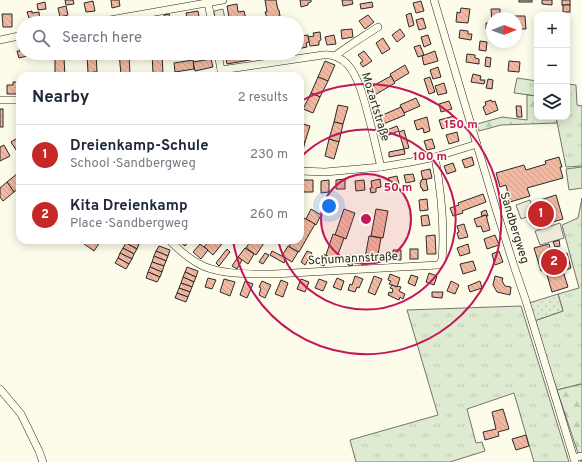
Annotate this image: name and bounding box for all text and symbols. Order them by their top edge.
north arrow [486,12,522,48]
map controls [534,12,570,120]
button: + [534,12,570,48]
search box [16,16,304,60]
icon: search [30,27,52,49]
text: Search here [62,29,142,48]
button: − [534,48,570,84]
street label: Mozartstraße [357,71,393,143]
button: layers [534,84,570,120]
text: Nearby [32,87,89,109]
text: 2 results [238,90,288,106]
text: 150 m [444,117,478,133]
text: Dreienkamp-Schule [70,137,209,156]
text: 1 [42,147,48,163]
text: 230 m [250,147,288,163]
text: 100 m [413,149,447,165]
text: School · Sandbergweg [70,156,196,172]
text: 50 m [384,180,412,196]
street label: Sandbergweg [496,190,532,266]
your location [319,196,339,216]
text: Kita Dreienkamp [70,197,188,216]
pin: 1 [528,199,554,229]
text: 2 [41,207,49,223]
text: 260 m [250,207,288,223]
centre of rings [359,212,373,226]
text: Place · Sandbergweg [70,216,188,232]
pin: 2 [541,247,567,277]
street label: Schumannstraße [307,249,399,269]

